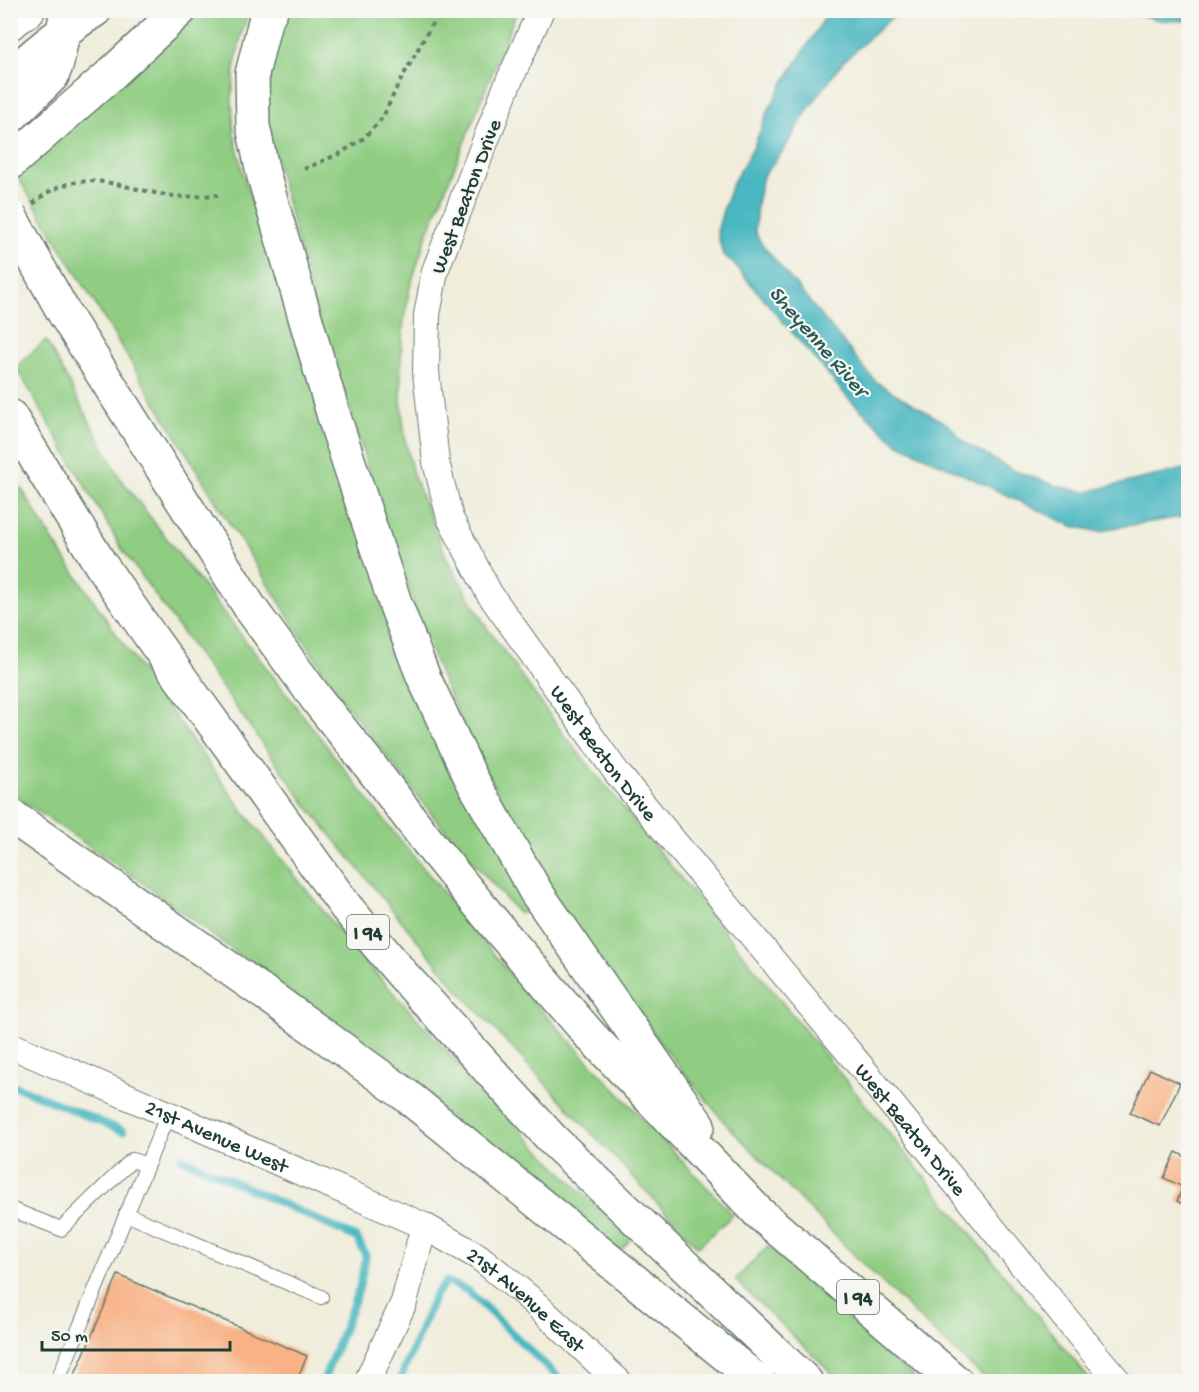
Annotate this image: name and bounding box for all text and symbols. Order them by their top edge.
street label: West Beaton Drive [427,115,510,278]
water label: Sheyenne River [762,282,875,406]
street label: West Beaton Drive [543,681,661,828]
road number: I 94 [347,915,389,949]
street label: West Beaton Drive [847,1060,971,1203]
street label: 21st Avenue West [140,1097,293,1182]
street label: 21st Avenue East [461,1243,590,1361]
road number: I 94 [837,1280,879,1314]
scale bar [42,1314,230,1352]
text: 50 m [51,1327,88,1348]

